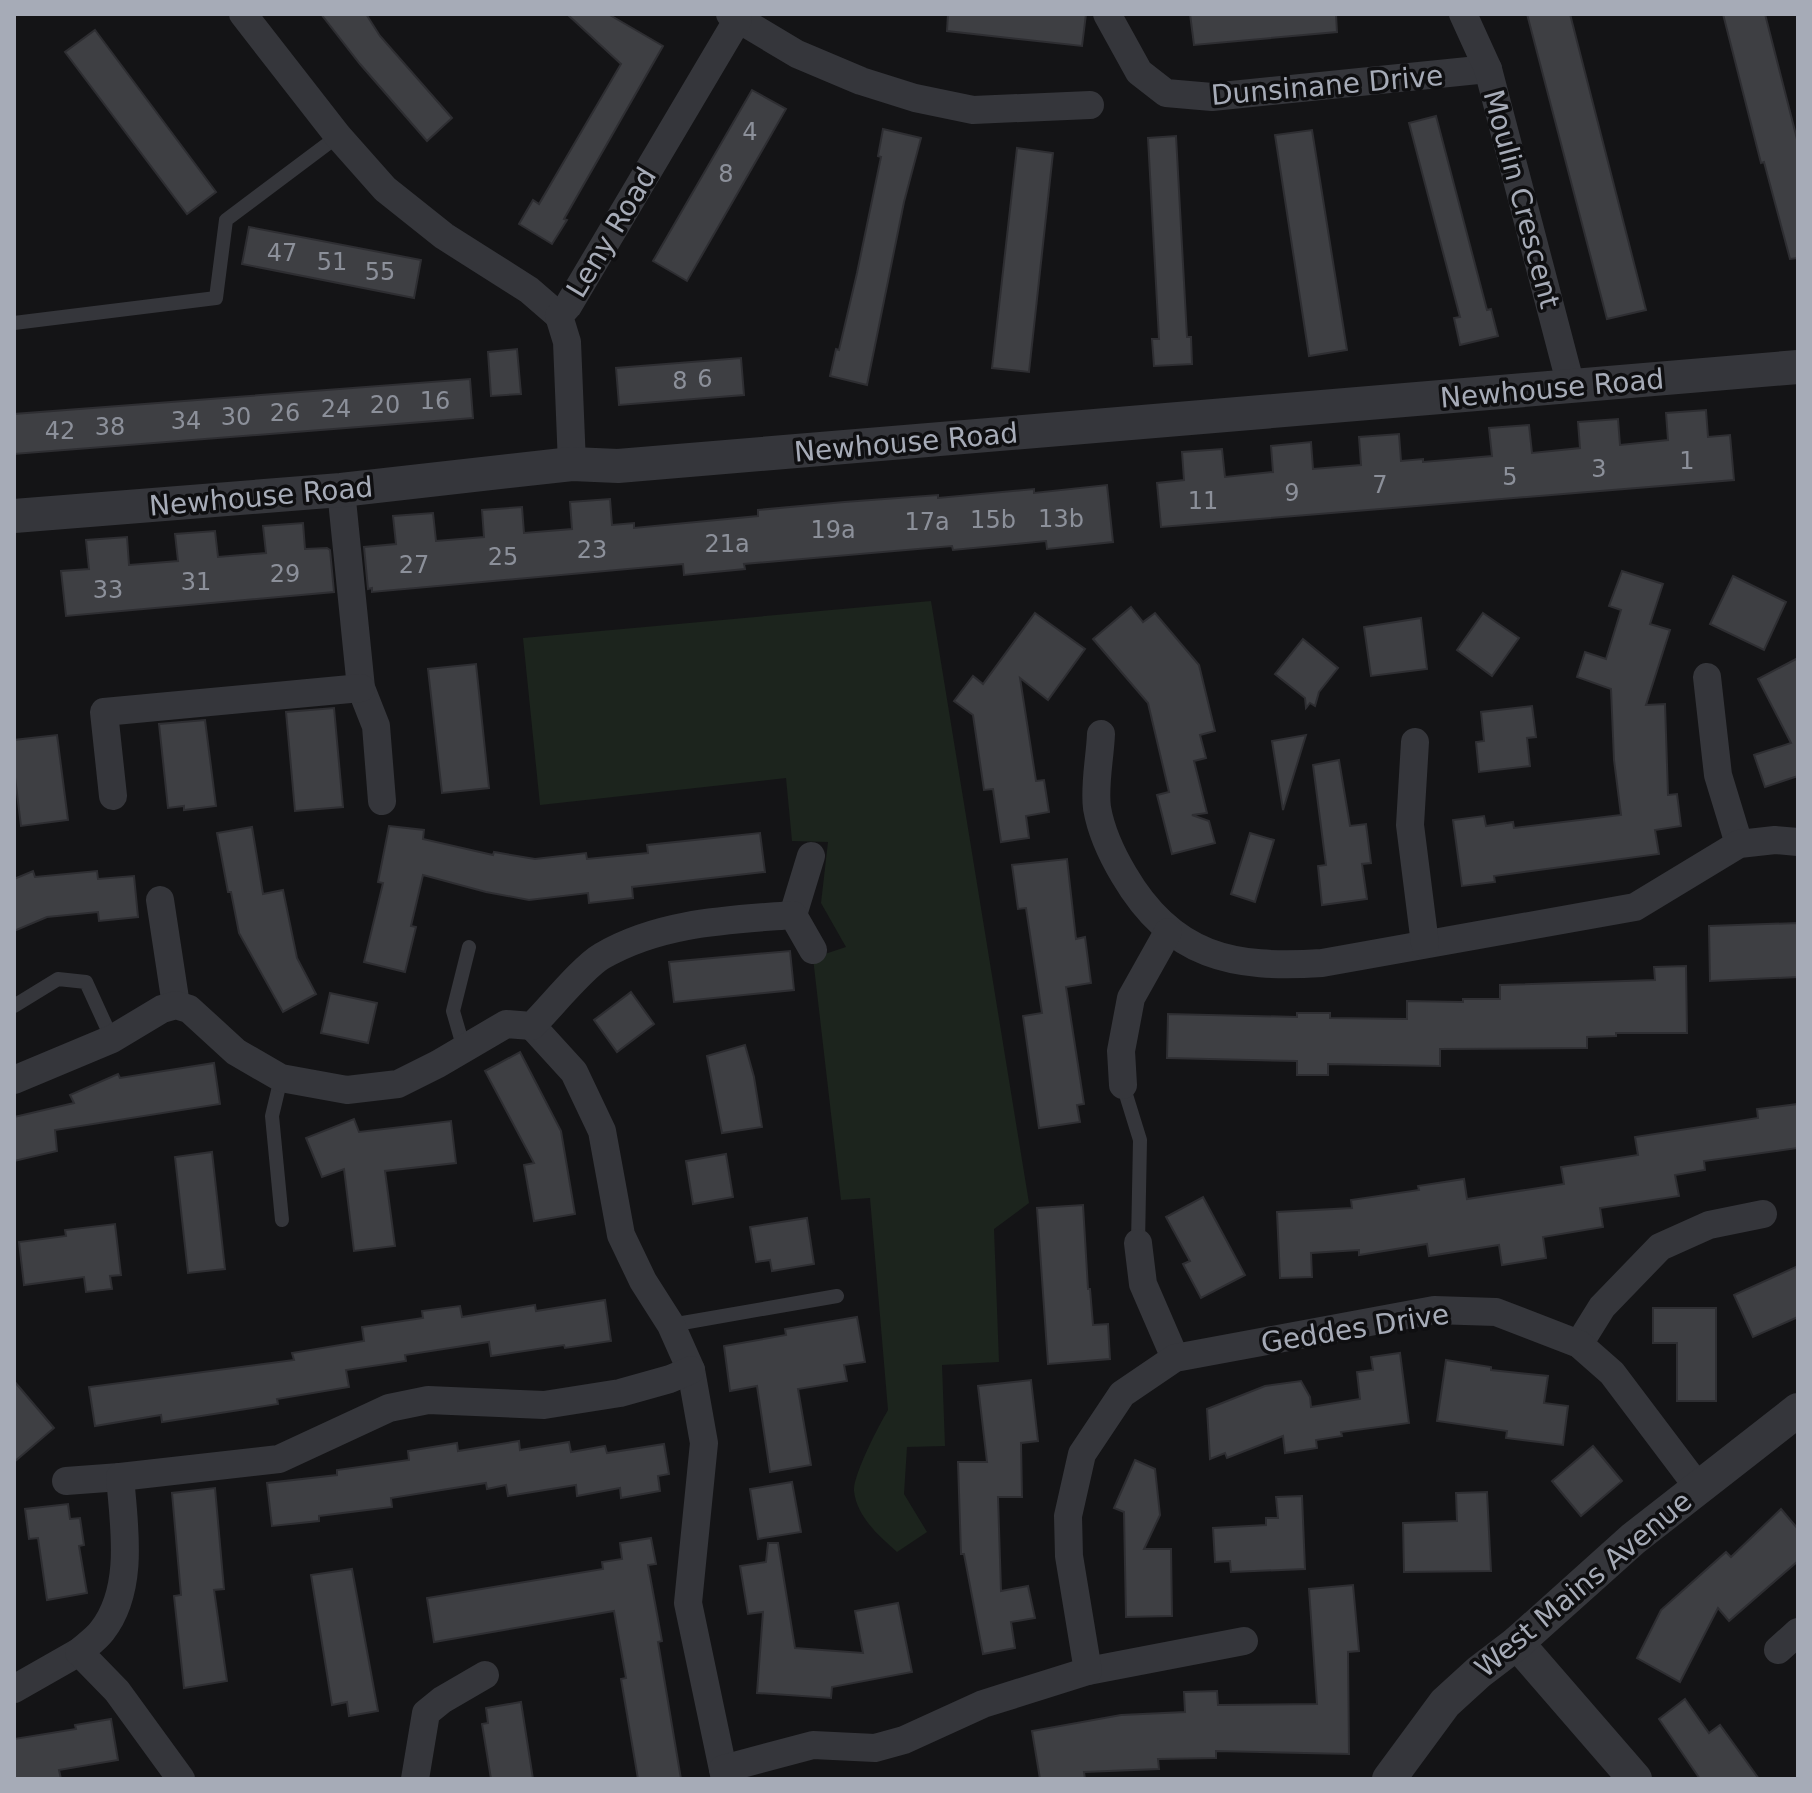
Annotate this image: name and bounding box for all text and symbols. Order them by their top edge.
street label: Dunsinane Drive [1210,59,1444,112]
street label: Moulin Crescent [1476,86,1567,312]
house number: 4 [742,118,758,146]
house number: 8 [718,160,734,188]
street label: Leny Road [560,161,663,303]
house number: 47 [267,239,297,267]
house number: 51 [317,248,347,276]
house number: 55 [365,258,395,286]
street label: Newhouse Road [1439,362,1665,415]
house number: 6 [697,365,713,393]
house number: 8 [672,367,688,395]
house number: 16 [420,387,450,415]
house number: 20 [370,391,400,419]
house number: 24 [321,395,351,423]
house number: 26 [270,399,300,427]
house number: 30 [221,403,251,431]
house number: 34 [171,407,201,435]
house number: 38 [95,413,125,441]
street label: Newhouse Road [793,416,1019,469]
house number: 42 [45,417,75,445]
house number: 1 [1679,447,1695,475]
house number: 3 [1591,455,1607,483]
house number: 5 [1502,463,1518,491]
street label: Newhouse Road [148,470,374,523]
house number: 7 [1372,471,1388,499]
house number: 9 [1284,479,1300,507]
house number: 11 [1188,487,1218,515]
house number: 13b [1038,505,1084,533]
house number: 15b [970,506,1016,534]
house number: 17a [904,508,950,536]
house number: 19a [810,516,856,544]
house number: 21a [704,530,750,558]
house number: 23 [577,536,607,564]
house number: 25 [488,543,518,571]
house number: 27 [399,551,429,579]
house number: 29 [270,560,300,588]
house number: 31 [181,568,211,596]
house number: 33 [93,576,123,604]
street label: Geddes Drive [1259,1297,1451,1360]
street label: West Mains Avenue [1468,1484,1698,1684]

